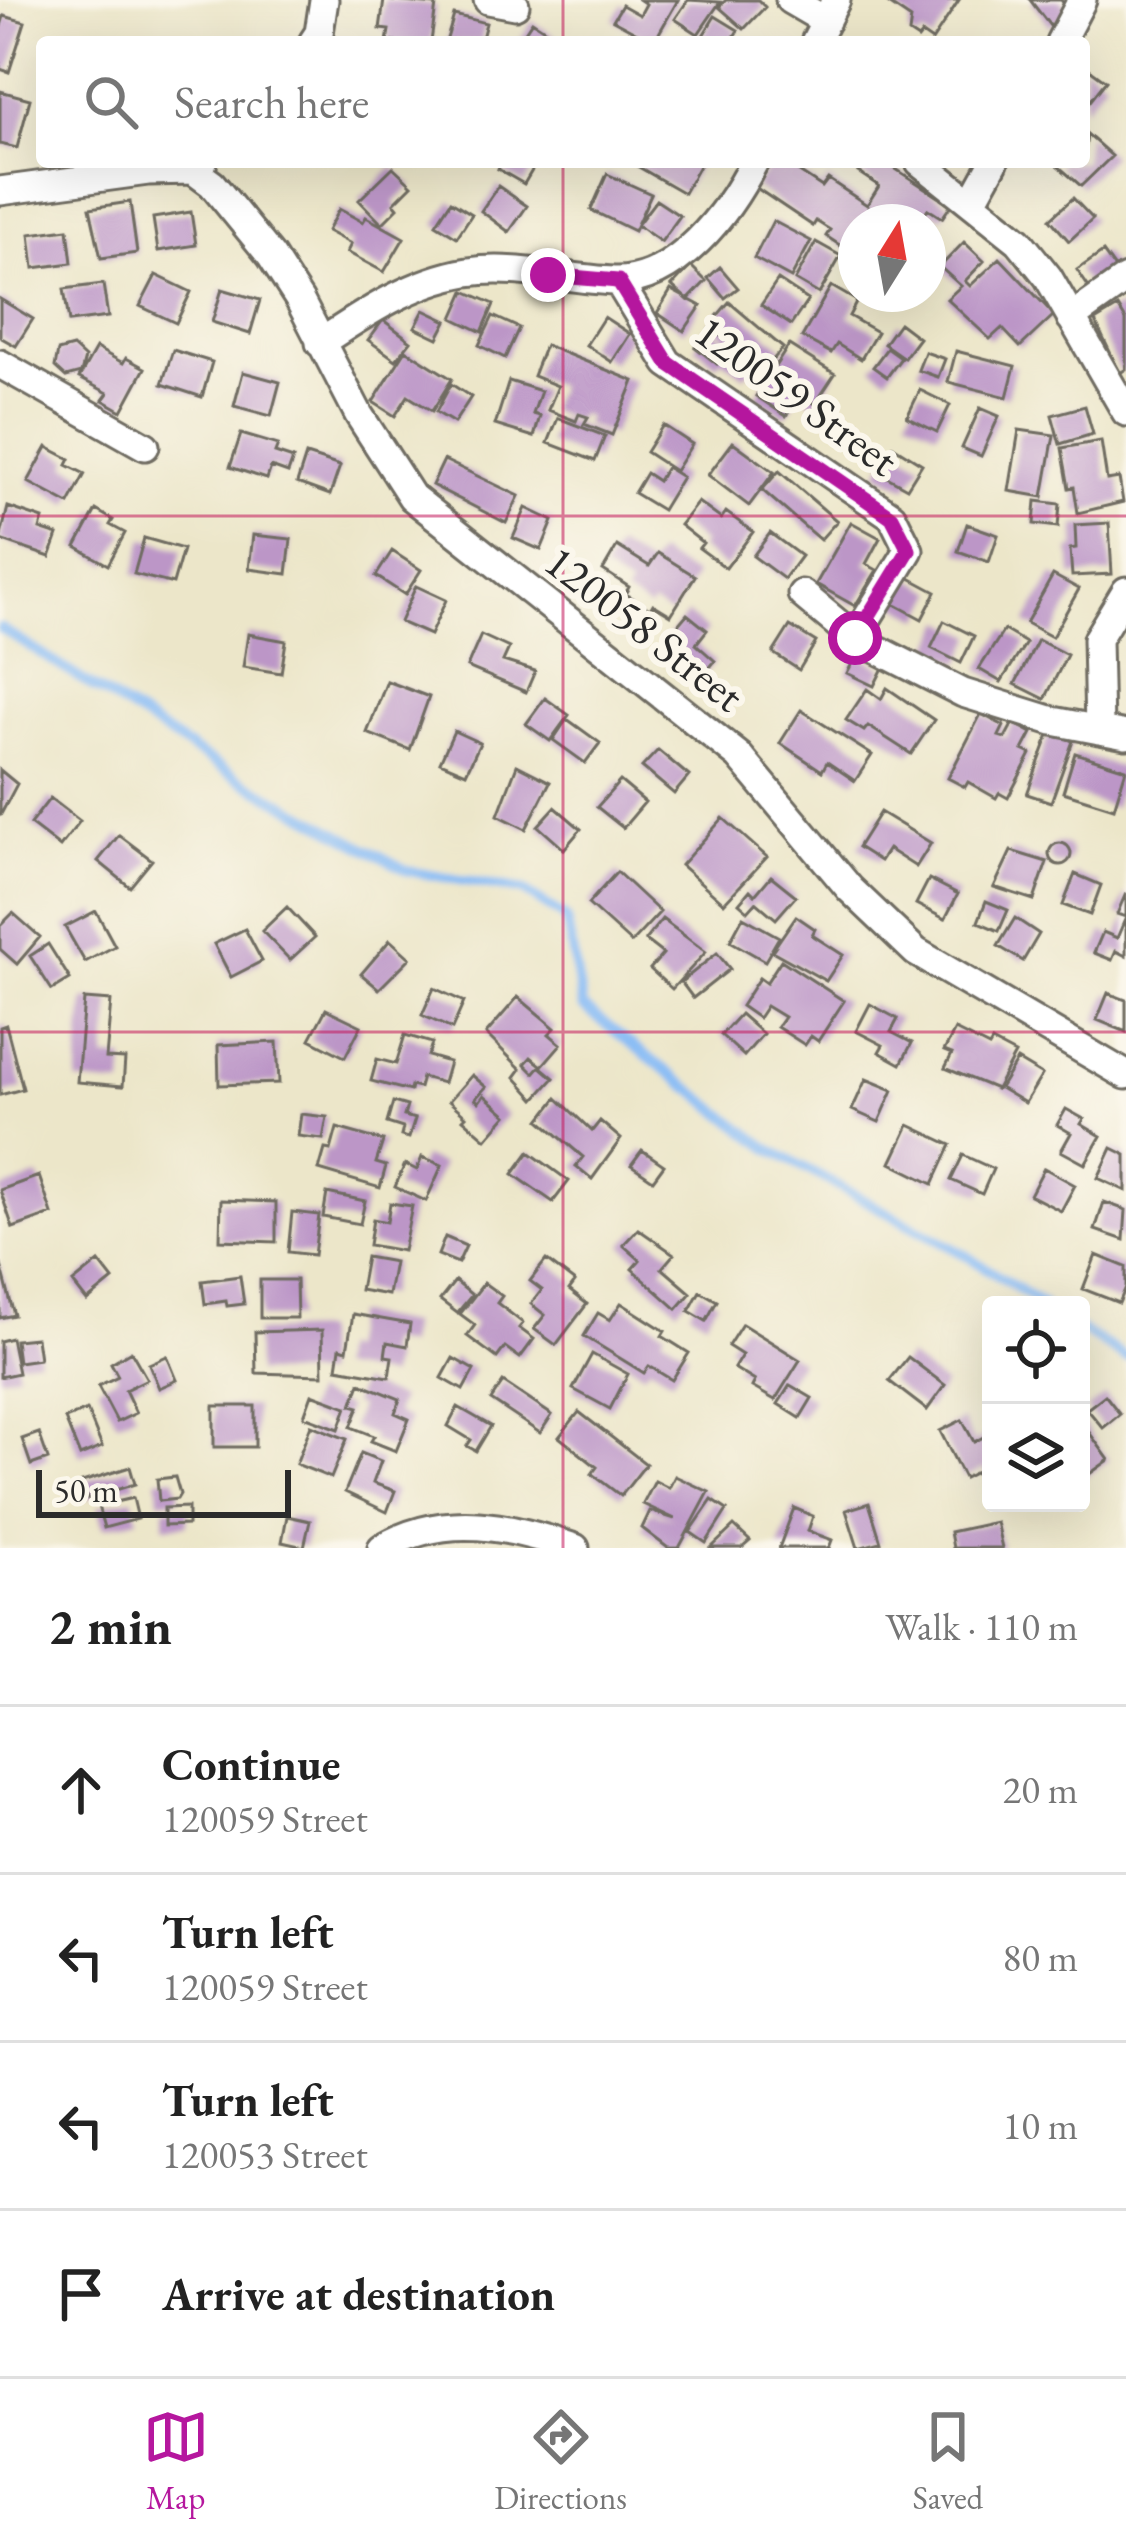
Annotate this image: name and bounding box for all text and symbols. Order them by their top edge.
search box [36,36,1090,168]
icon: search [78,69,144,135]
text: Search here [174,73,369,131]
north arrow [838,204,946,312]
route end [521,248,575,302]
street label: 120059 Street [684,302,910,488]
street label: 120058 Street [534,532,756,724]
route start [828,611,882,665]
map controls [982,1296,1090,1512]
button: locate [982,1296,1090,1404]
button: layers [982,1404,1090,1512]
scale bar [36,1464,291,1517]
text: 50 m [54,1469,118,1512]
text: 2 min [48,1593,172,1659]
text: Walk · 110 m [885,1601,1078,1652]
text: Continue [162,1735,340,1793]
icon: ahead [48,1757,114,1823]
text: 20 m [1002,1764,1078,1815]
text: 120059 Street [162,1793,368,1844]
text: Turn left [162,1903,334,1961]
icon: left [48,1925,114,1991]
text: 80 m [1002,1932,1078,1983]
text: 120059 Street [162,1961,368,2012]
text: Turn left [162,2071,334,2129]
icon: left [48,2093,114,2159]
text: 10 m [1002,2100,1078,2151]
text: 120053 Street [162,2129,368,2180]
icon: arrive [48,2261,114,2327]
text: Arrive at destination [162,2265,555,2323]
tab: Map [143,2404,209,2519]
tab: Directions [494,2404,627,2519]
tab: Saved [913,2404,983,2519]

